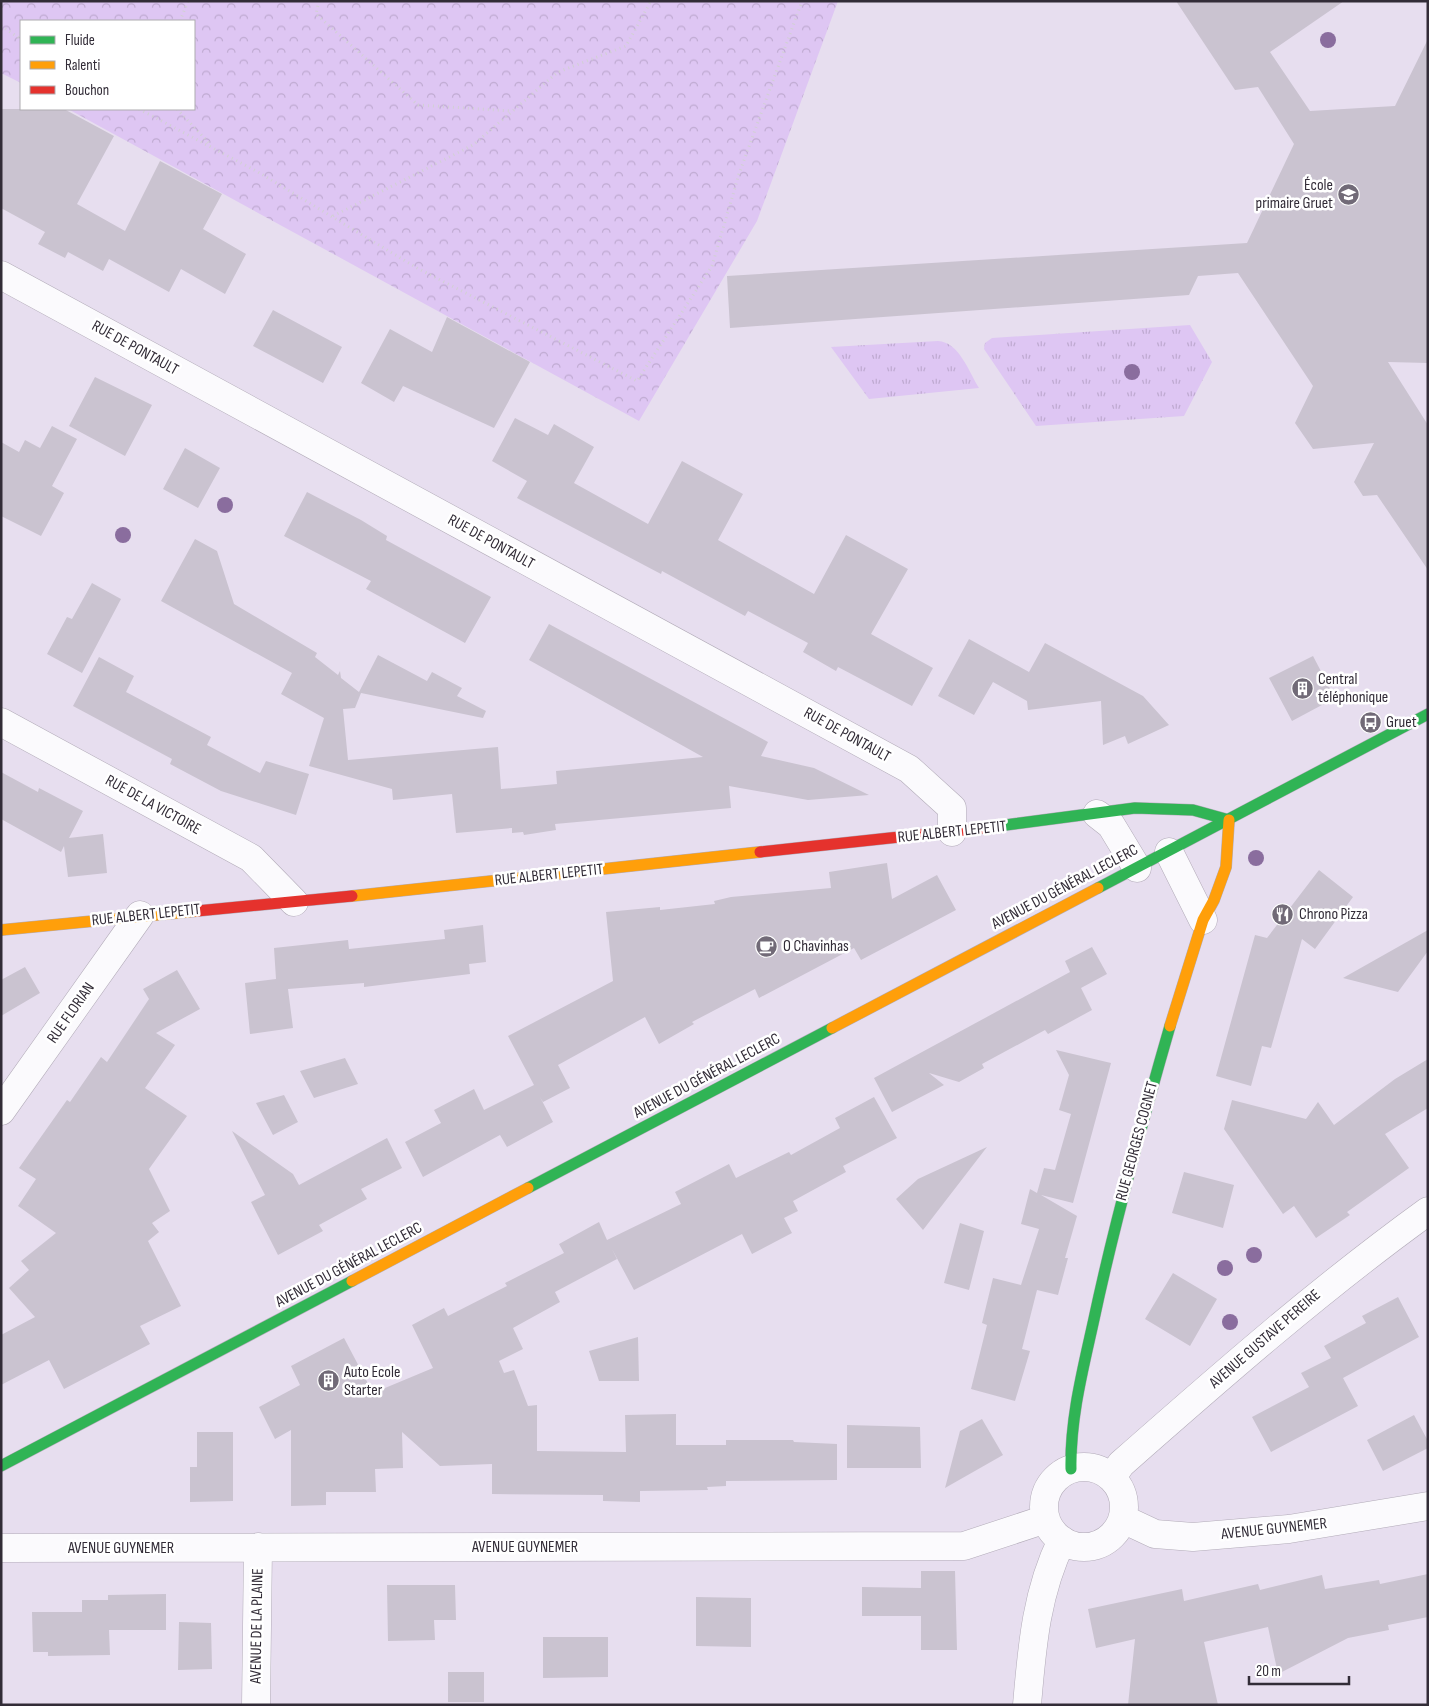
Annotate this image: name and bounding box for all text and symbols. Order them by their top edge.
legend [20,20,195,110]
text: Fluide [65,31,95,50]
text: Ralenti [65,56,100,75]
text: Bouchon [65,81,109,100]
place label: École primaire Gruet [1256,176,1333,213]
school or university icon: École primaire Gruet [1337,182,1361,206]
street label: RUE DE PONTAULT [88,316,182,380]
street label: RUE DE PONTAULT [444,510,538,574]
place label: Central téléphonique [1318,670,1388,707]
building icon: Central téléphonique [1290,676,1314,700]
street label: RUE DE PONTAULT [800,703,894,767]
bus stop icon: Gruet [1358,710,1382,734]
place label: Gruet [1386,713,1417,732]
street label: RUE DE LA VICTOIRE [102,771,204,839]
street label: RUE ALBERT LEPETIT [897,817,1008,847]
street label: AVENUE DU GÉNÉRAL LECLERC [988,840,1142,934]
street label: RUE ALBERT LEPETIT [494,860,605,890]
street label: RUE ALBERT LEPETIT [91,900,202,930]
restaurant icon: Chrono Pizza [1271,902,1295,926]
place label: Chrono Pizza [1299,905,1368,924]
cafe icon: O Chavinhas [755,934,779,958]
place label: O Chavinhas [783,937,849,956]
street label: RUE FLORIAN [43,979,99,1047]
street label: AVENUE DU GÉNÉRAL LECLERC [630,1029,784,1123]
street label: RUE GEORGES COGNET [1112,1079,1162,1203]
street label: AVENUE DU GÉNÉRAL LECLERC [272,1218,426,1312]
street label: AVENUE GUSTAVE PEREIRE [1205,1286,1325,1393]
place label: Auto Ecole Starter [343,1363,400,1400]
building icon: Auto Ecole Starter [316,1369,340,1393]
street label: AVENUE GUYNEMER [1219,1514,1328,1544]
street label: AVENUE GUYNEMER [471,1538,578,1557]
street label: AVENUE GUYNEMER [67,1539,174,1558]
street label: AVENUE DE LA PLAINE [246,1568,268,1685]
scale bar [1249,1654,1349,1686]
text: 20 m [1256,1662,1281,1681]

